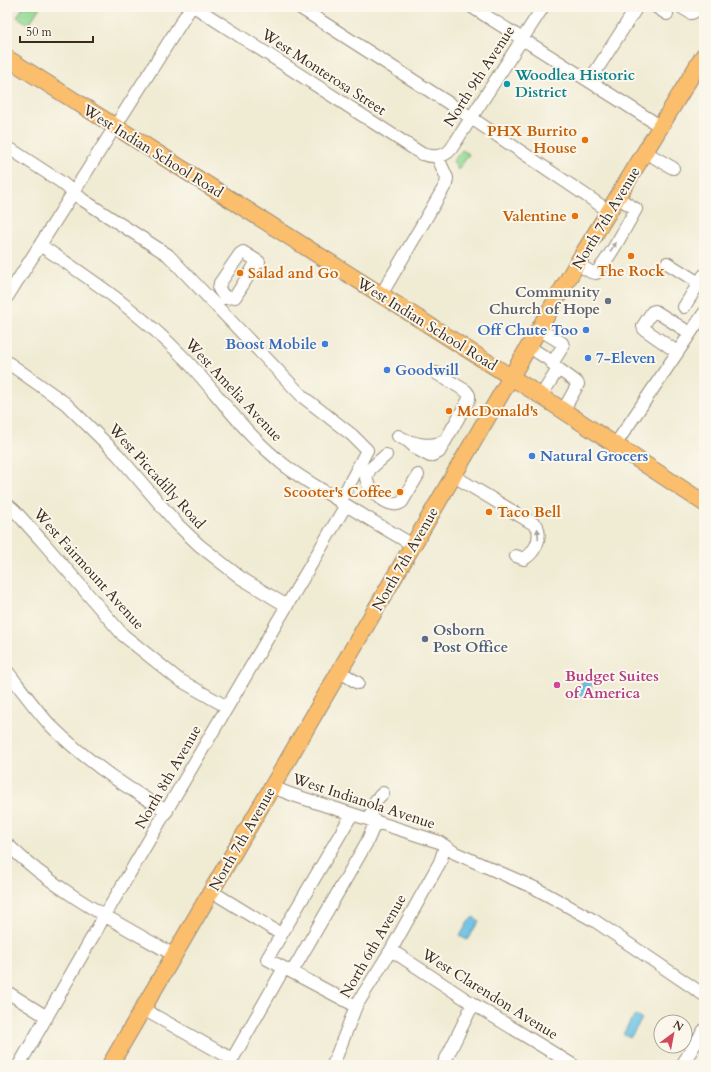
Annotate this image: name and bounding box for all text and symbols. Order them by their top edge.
scale bar [20,18,93,44]
street label: North 9th Avenue [439,21,519,130]
text: 50 m [26,24,53,40]
street label: West Monterosa Street [257,24,390,120]
place label: Woodlea Historic District [514,65,635,102]
marker: Woodlea Historic District [502,79,512,89]
street label: West Indian School Road [78,99,227,202]
place label: PHX Burrito House [487,121,577,158]
marker: PHX Burrito House [580,135,590,145]
street label: North 7th Avenue [567,163,645,273]
place label: Valentine [502,206,567,226]
marker: Valentine [570,211,580,221]
one-way arrow [610,241,617,253]
marker: The Rock [626,251,636,261]
place label: The Rock [597,261,666,281]
place label: Salad and Go [248,263,339,283]
marker: Salad and Go [235,268,245,278]
street label: West Indian School Road [352,272,501,375]
place label: Community Church of Hope [489,282,600,319]
marker: Community Church of Hope [603,296,613,306]
place label: Off Chute Too [477,320,578,340]
marker: Off Chute Too [581,325,591,335]
street label: West Amelia Avenue [180,333,287,446]
place label: Boost Mobile [225,334,317,354]
marker: Boost Mobile [320,339,330,349]
place label: 7-Eleven [596,348,656,368]
marker: 7-Eleven [583,353,593,363]
place label: Goodwill [395,360,459,380]
marker: Goodwill [382,365,392,375]
place label: McDonald's [457,401,538,421]
marker: McDonald's [444,406,454,416]
street label: West Piccadilly Road [104,418,210,533]
place label: Natural Grocers [540,446,648,466]
marker: Natural Grocers [527,451,537,461]
place label: Scooter's Coffee [284,482,392,502]
marker: Scooter's Coffee [395,487,405,497]
place label: Taco Bell [497,502,561,522]
street label: West Fairmount Avenue [28,503,149,634]
street label: North 7th Avenue [367,503,443,615]
marker: Taco Bell [484,507,494,517]
one-way arrow [534,528,541,540]
place label: Osborn Post Office [433,620,508,657]
marker: Osborn Post Office [420,634,430,644]
place label: Budget Suites of America [565,666,659,703]
marker: Budget Suites of America [552,680,562,690]
street label: North 8th Avenue [130,721,206,833]
street label: West Indianola Avenue [289,768,438,834]
street label: North 7th Avenue [204,783,280,895]
street label: North 6th Avenue [335,890,411,1002]
street label: West Clarendon Avenue [417,943,562,1044]
north arrow [653,1014,693,1054]
text: N [670,1017,686,1035]

